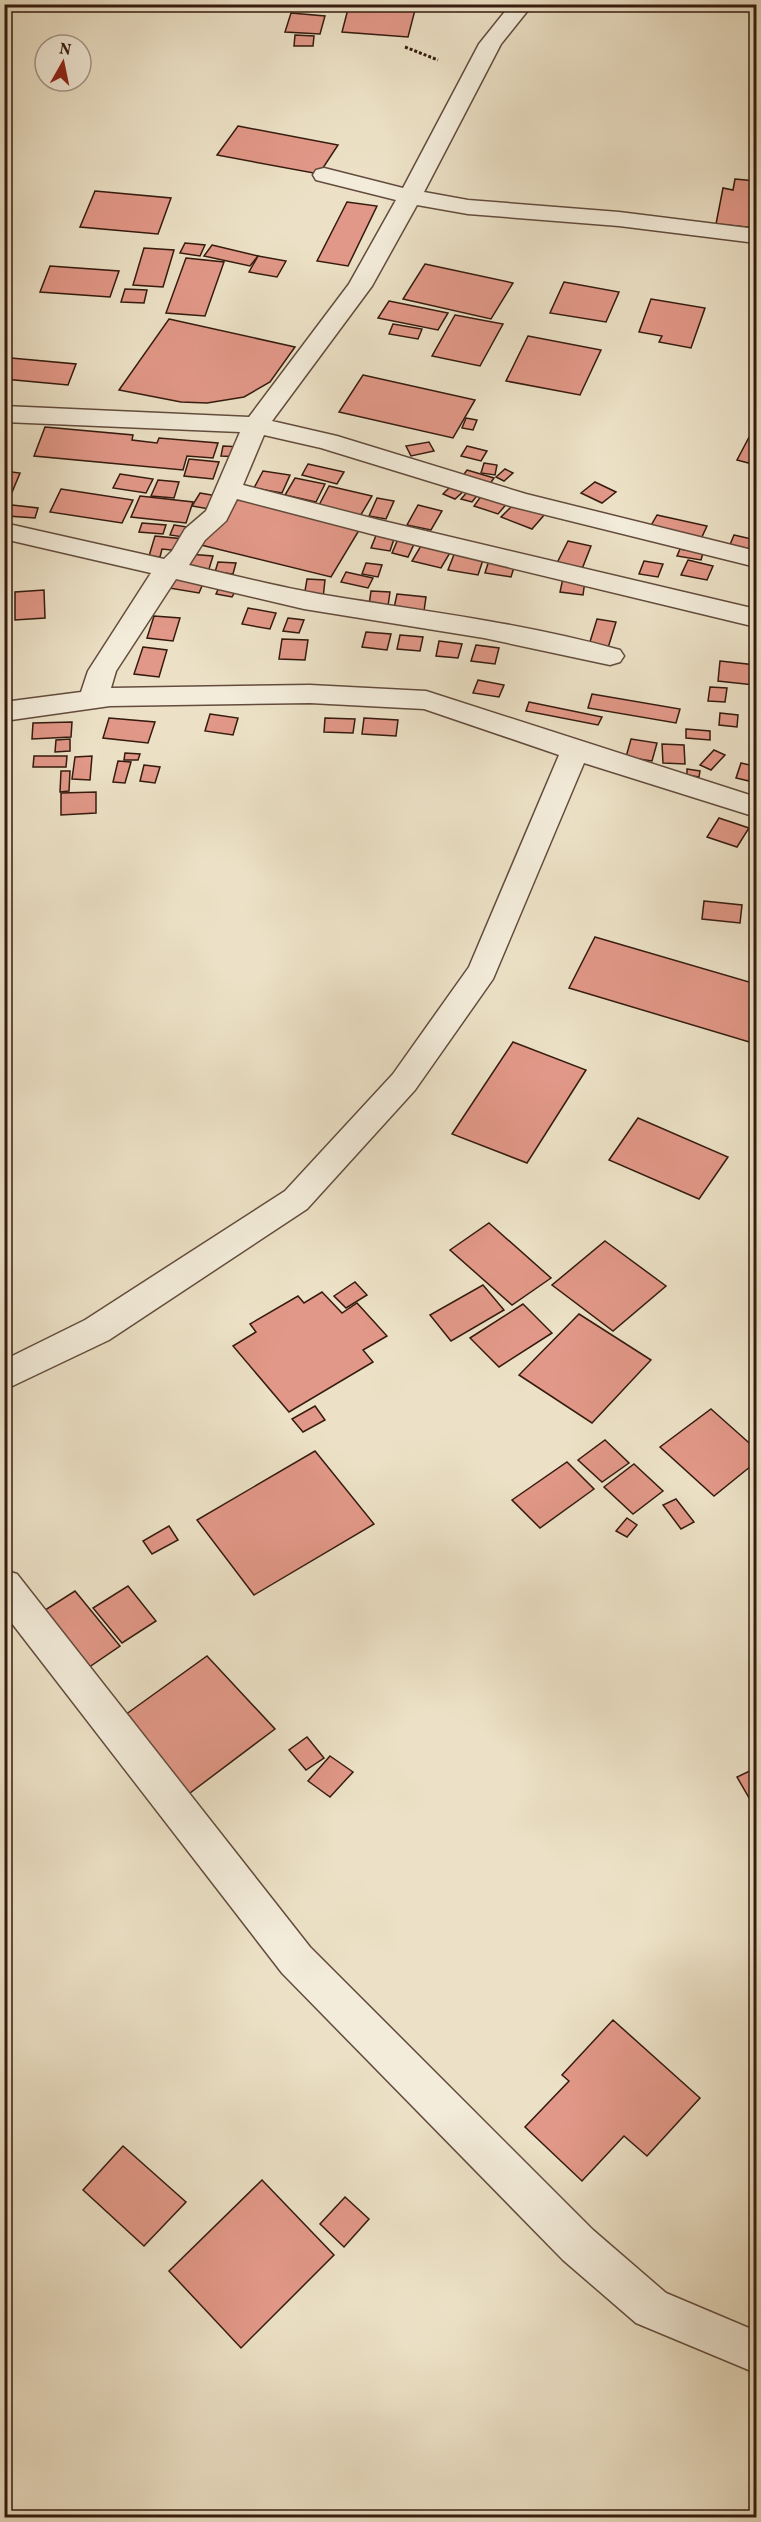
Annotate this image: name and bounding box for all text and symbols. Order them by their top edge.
north arrow [33,33,93,93]
text: N [58,38,73,62]

